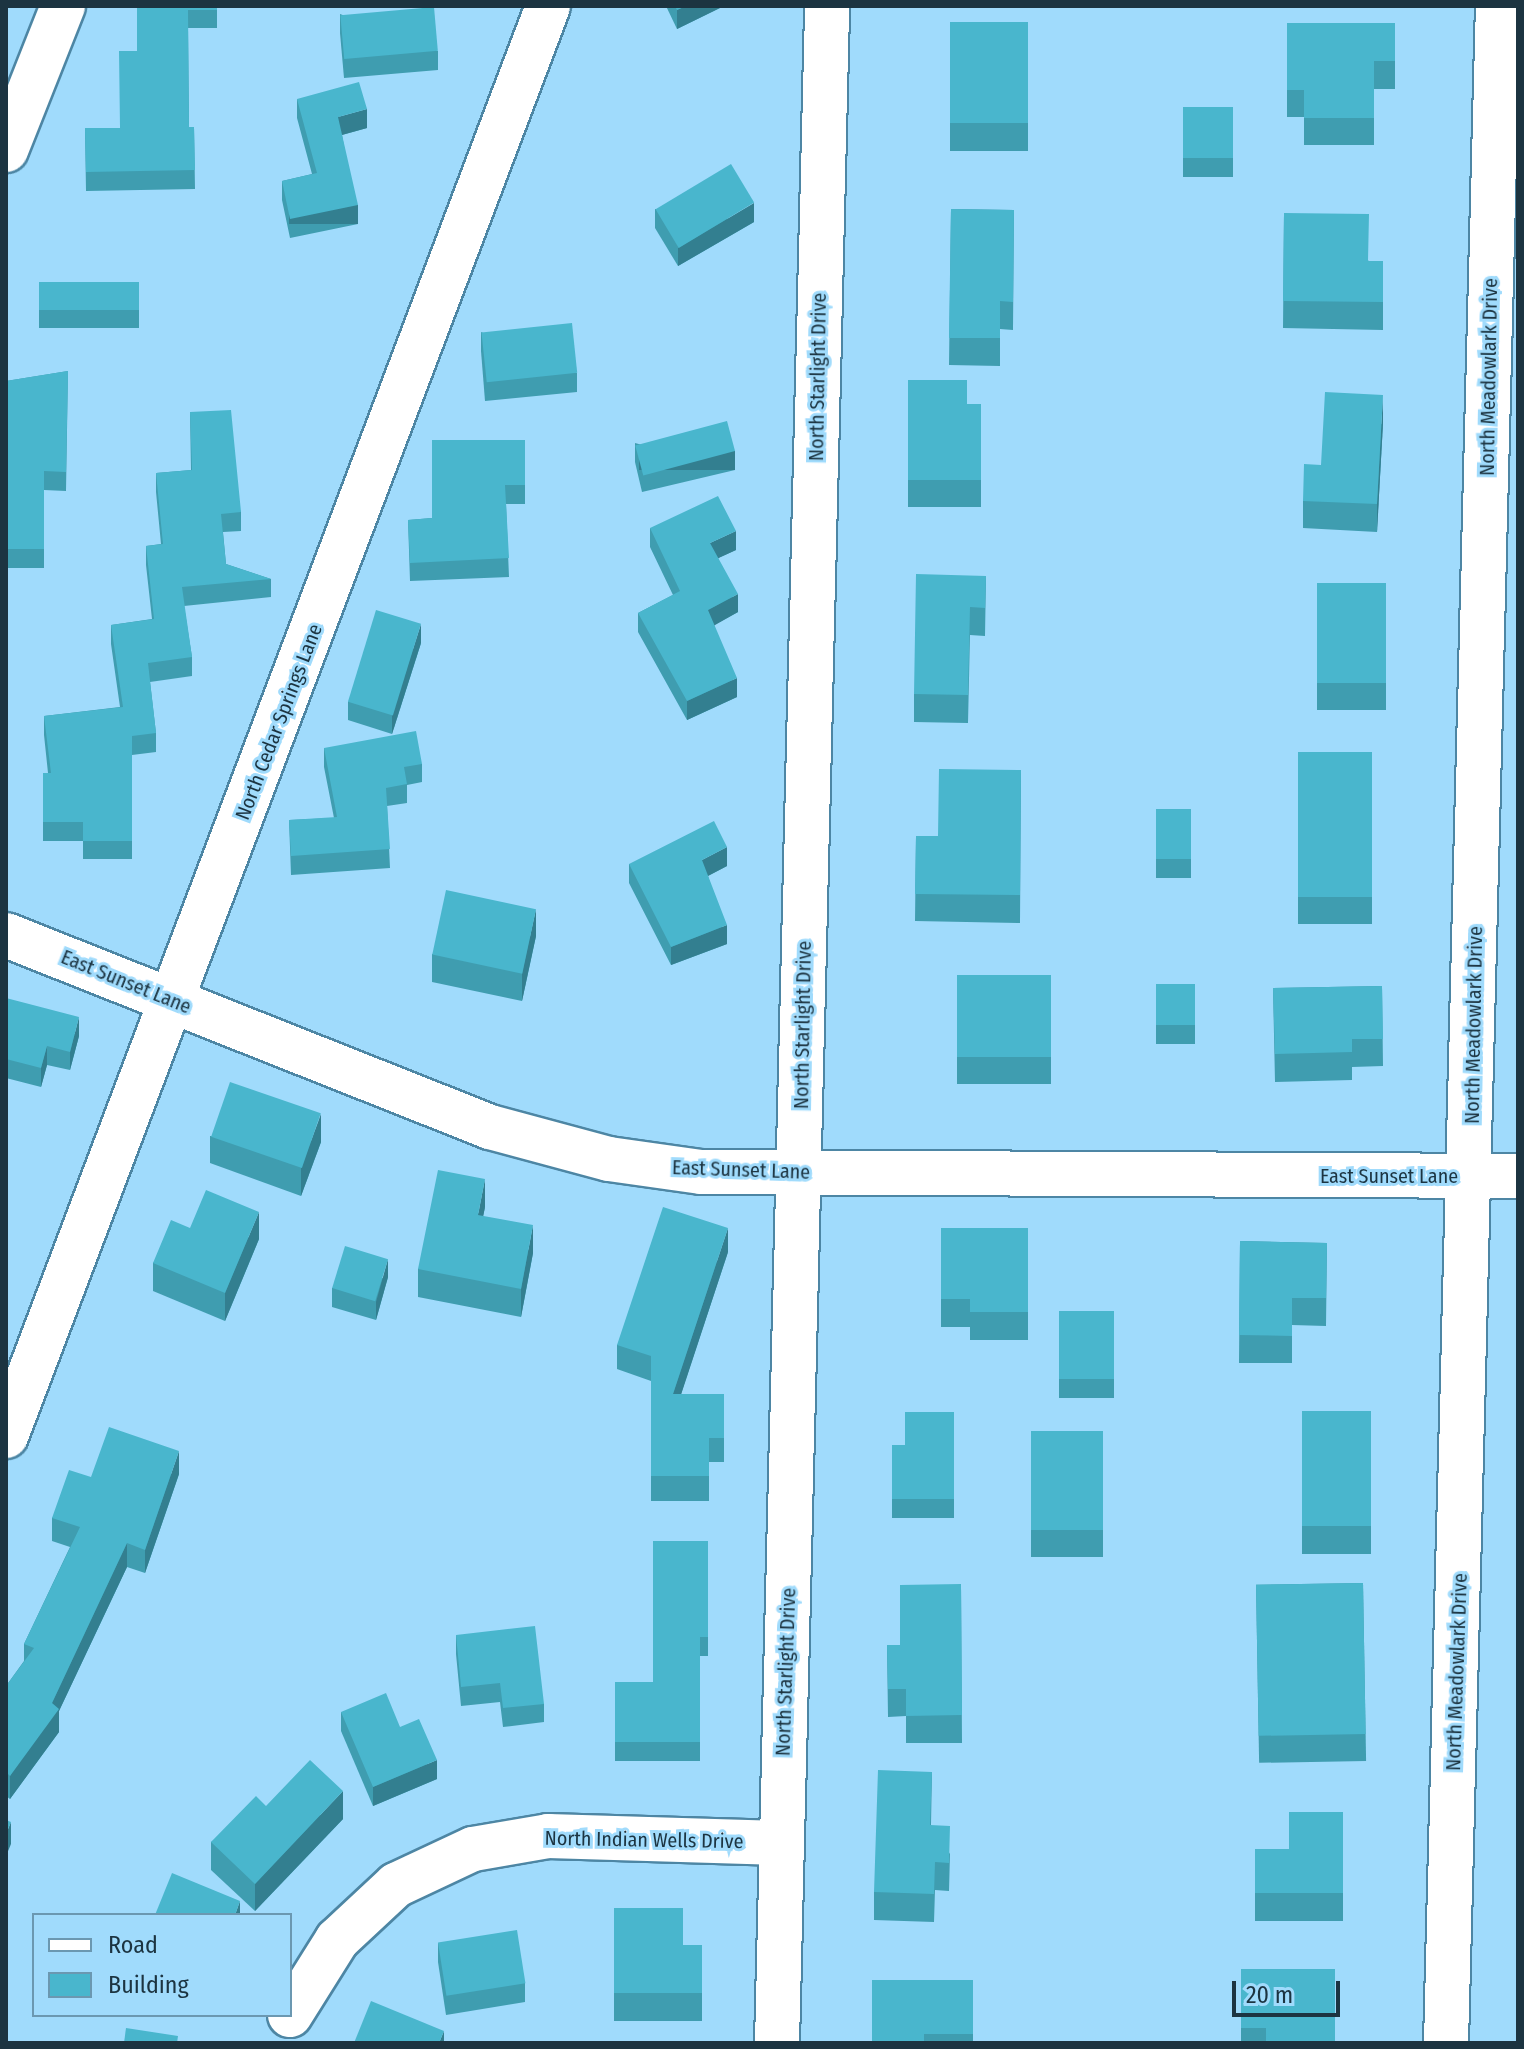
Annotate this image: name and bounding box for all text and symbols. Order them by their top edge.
street label: North Meadowlark Drive [1475,278,1503,476]
street label: North Starlight Drive [805,293,831,461]
street label: North Cedar Springs Lane [231,621,327,823]
street label: North Meadowlark Drive [1460,926,1488,1124]
street label: North Starlight Drive [790,941,816,1109]
street label: East Sunset Lane [57,945,195,1019]
street label: East Sunset Lane [672,1156,810,1184]
street label: East Sunset Lane [1320,1164,1458,1188]
street label: North Meadowlark Drive [1442,1573,1472,1771]
street label: North Starlight Drive [771,1587,801,1757]
street label: North Indian Wells Drive [544,1826,744,1854]
legend [32,1913,292,2017]
text: Road [108,1931,158,1959]
scale bar [1236,1965,1344,2015]
text: Building [108,1971,189,1999]
text: 20 m [1246,1981,1293,2009]

